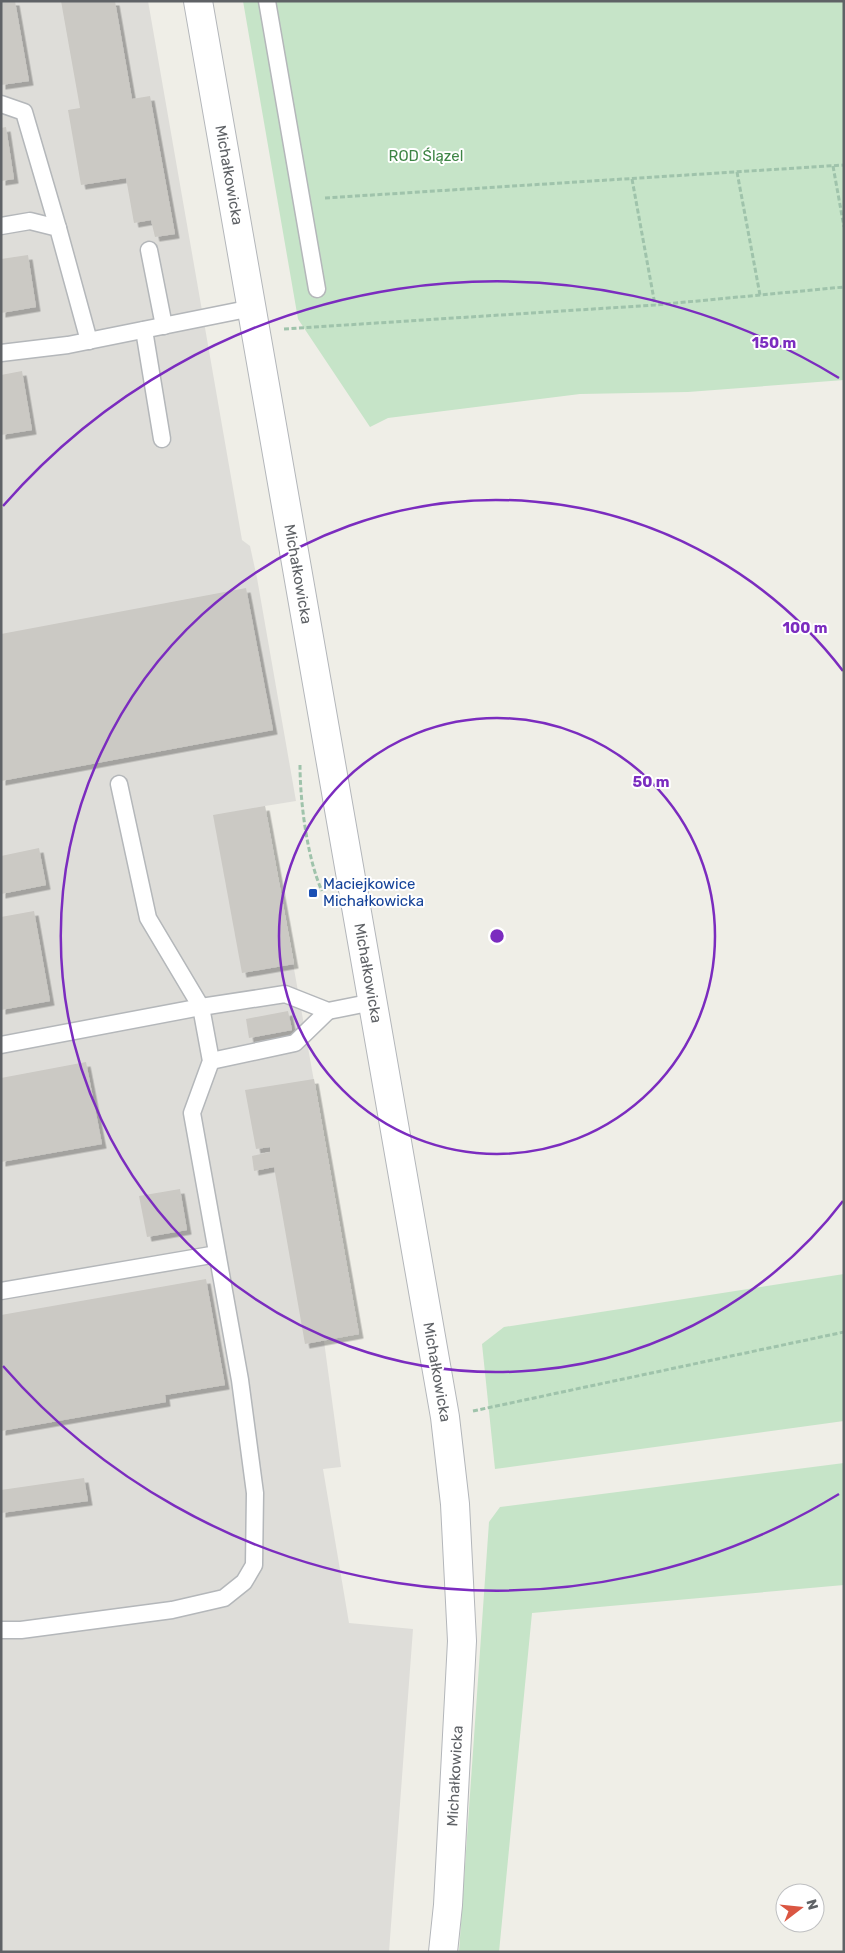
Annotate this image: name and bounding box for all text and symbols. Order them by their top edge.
street label: Michałkowicka [211,124,247,226]
park label: ROD Ślązel [389,147,463,165]
text: 150 m [752,334,796,352]
street label: Michałkowicka [280,523,316,625]
text: 100 m [783,619,827,637]
text: 50 m [633,773,669,791]
place label: Maciejkowice Michałkowicka [323,875,424,910]
marker: Maciejkowice Michałkowicka [307,887,319,899]
street label: Michałkowicka [350,922,386,1024]
centre of rings [488,927,506,945]
street label: Michałkowicka [419,1321,455,1423]
street label: Michałkowicka [443,1725,467,1827]
north arrow [775,1883,825,1933]
text: N [802,1897,822,1912]

